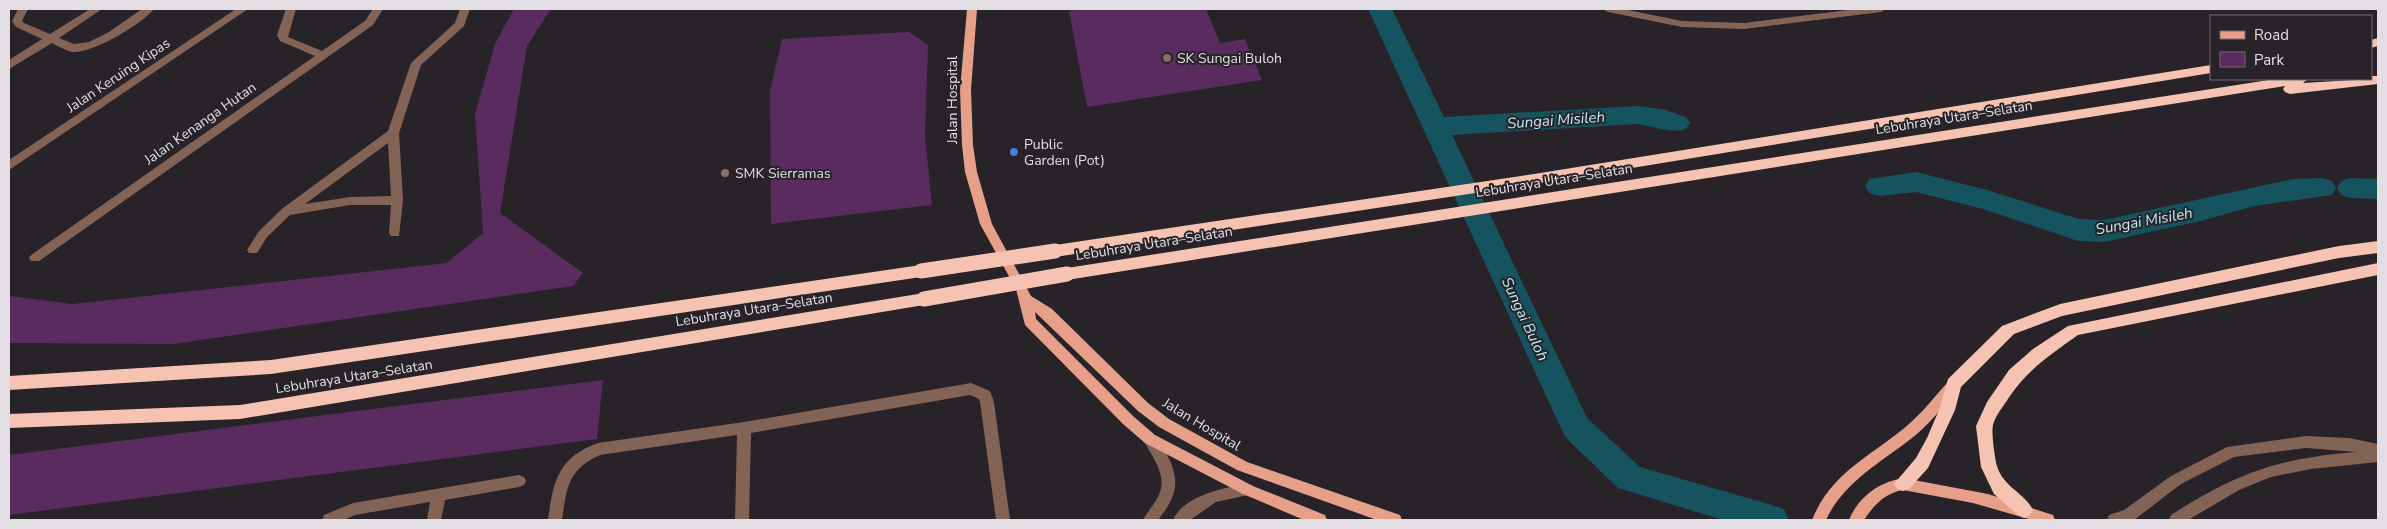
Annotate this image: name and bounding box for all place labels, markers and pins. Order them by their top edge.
place label: SK Sungai Buloh [1177,49,1282,68]
marker: SK Sungai Buloh [1161,52,1173,64]
place label: Public Garden (Pot) [1024,135,1105,170]
marker: Public Garden (Pot) [1008,146,1020,158]
place label: SMK Sierramas [735,164,831,183]
marker: SMK Sierramas [719,167,731,179]

